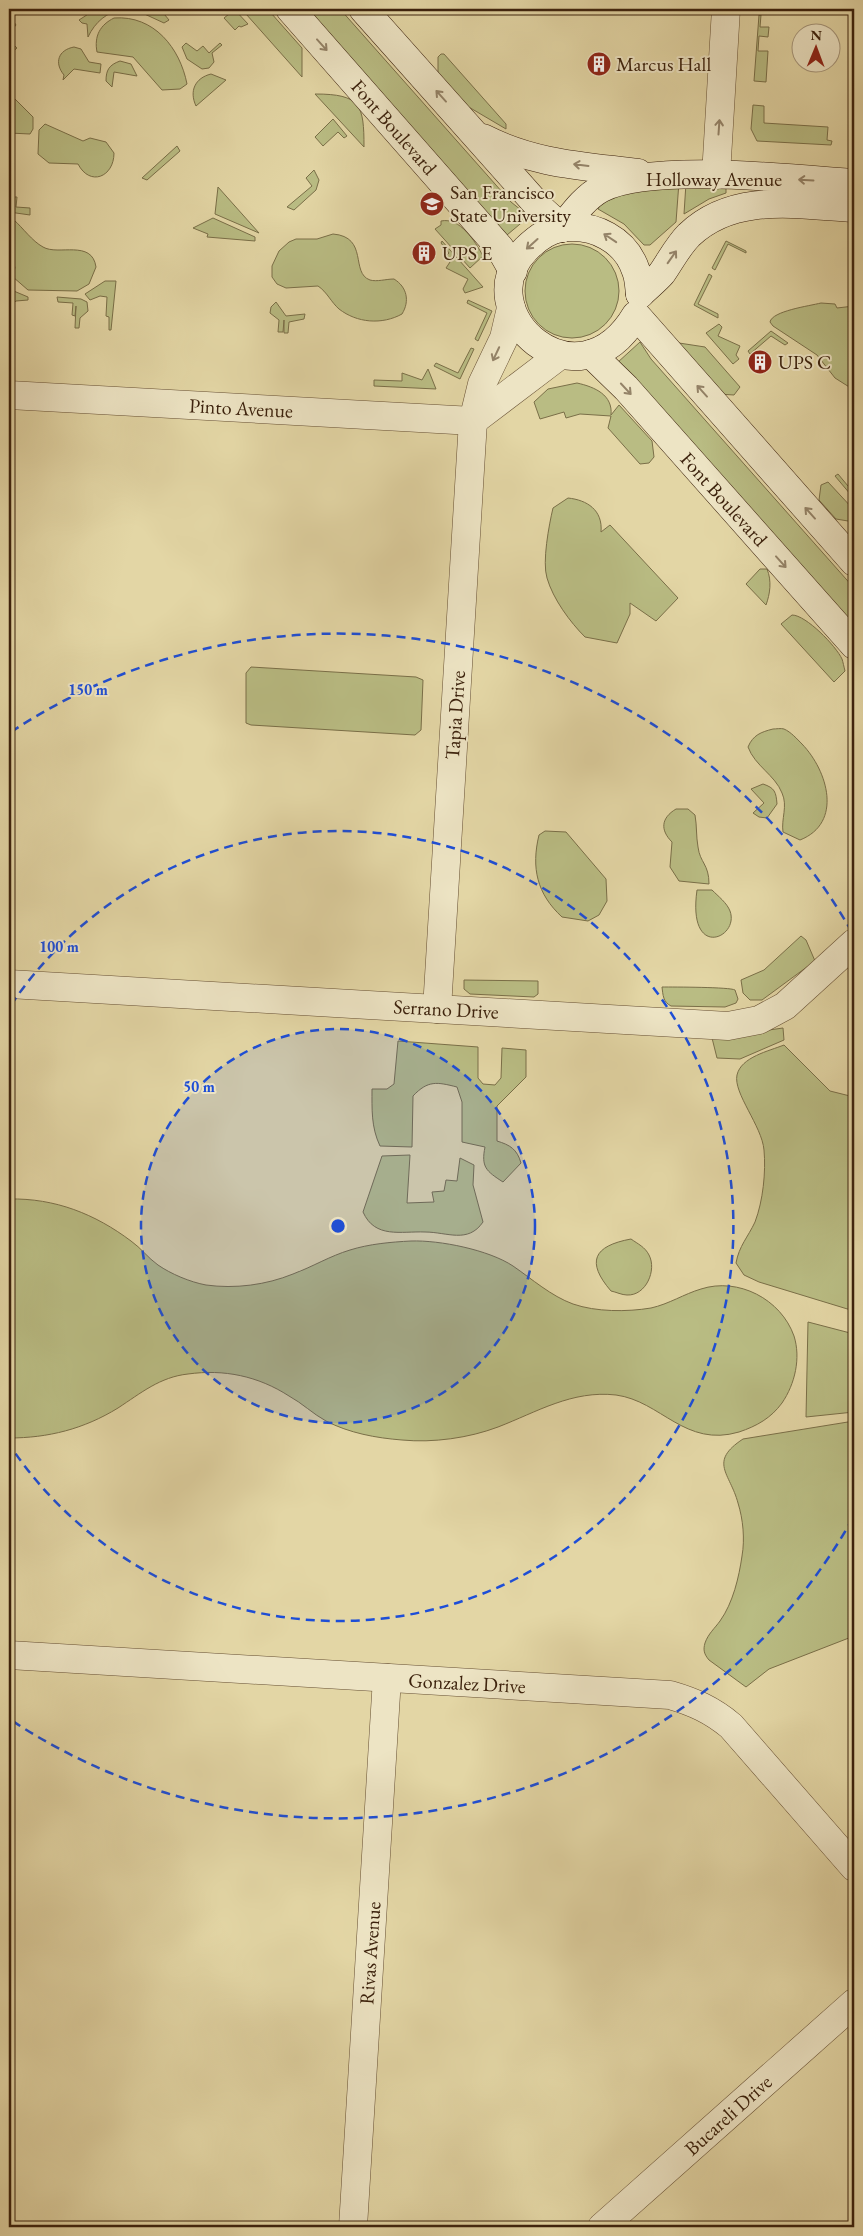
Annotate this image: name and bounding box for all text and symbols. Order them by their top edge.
north arrow [790,22,840,72]
text: N [810,26,823,44]
one-way arrow [316,39,328,52]
building icon: Marcus Hall [586,51,612,77]
place label: Marcus Hall [616,51,711,77]
street label: Font Boulevard [345,74,443,181]
one-way arrow [435,90,447,103]
one-way arrow [714,119,723,135]
one-way arrow [573,160,589,170]
street label: Holloway Avenue [646,166,782,192]
one-way arrow [798,176,814,185]
place label: San Francisco State University [450,179,571,228]
school or university icon: San Francisco State University [419,191,445,217]
one-way arrow [603,233,617,244]
one-way arrow [526,238,539,249]
building icon: UPS E [411,240,437,266]
place label: UPS E [442,240,492,266]
one-way arrow [667,251,677,265]
one-way arrow [491,346,500,361]
building icon: UPS C [747,349,773,375]
place label: UPS C [778,349,831,375]
one-way arrow [620,382,632,395]
one-way arrow [697,385,708,398]
street label: Pinto Avenue [188,392,294,424]
street label: Font Boulevard [675,446,774,552]
one-way arrow [804,506,816,519]
one-way arrow [775,556,786,569]
street label: Tapia Drive [439,669,471,760]
text: 150 m [68,680,108,699]
text: 100 m [39,937,79,956]
street label: Serrano Drive [393,993,500,1025]
text: 50 m [183,1077,215,1096]
centre of rings [329,1217,347,1235]
street label: Gonzalez Drive [408,1667,527,1699]
street label: Rivas Avenue [353,1900,387,2006]
street label: Bucareli Drive [679,2069,777,2161]

